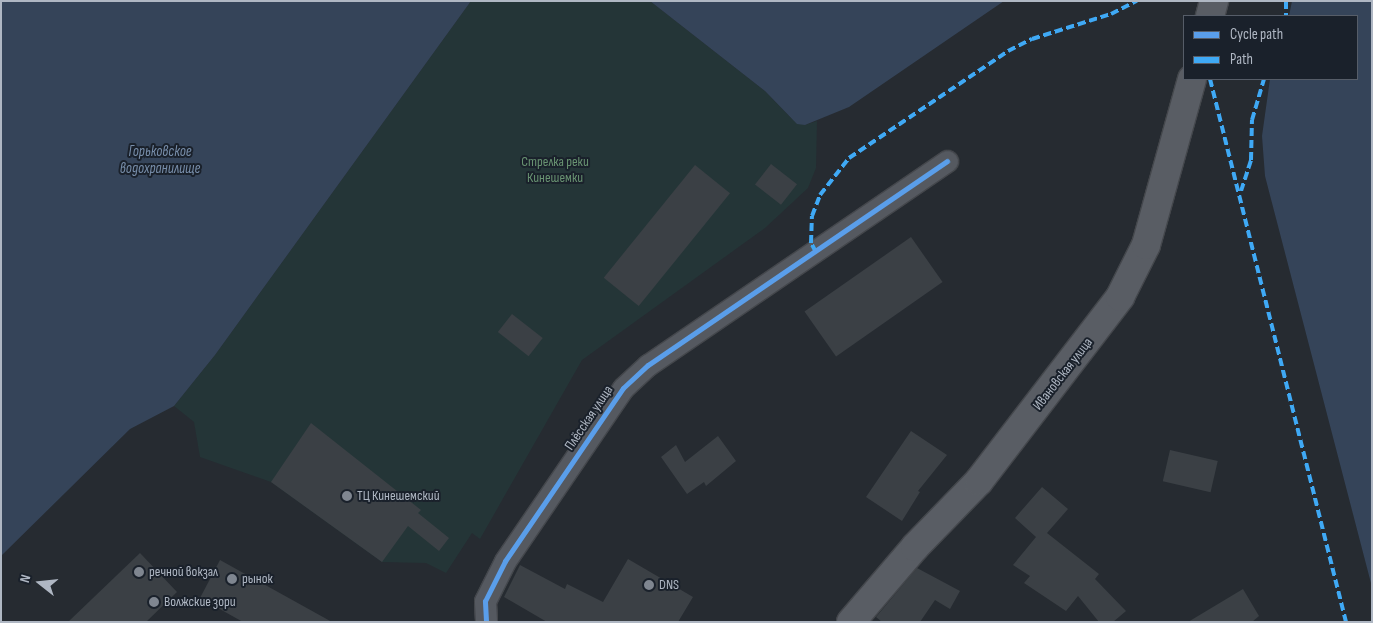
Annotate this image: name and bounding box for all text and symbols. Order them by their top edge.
legend [1183,15,1358,80]
text: Cycle path [1230,25,1283,44]
text: Path [1230,50,1253,69]
water label: Горьковское водохранилище [120,142,200,177]
park label: Стрелка реки Кинешемки [521,154,589,186]
street label: Ивановская улица [1030,335,1096,413]
street label: Плёсская улица [561,382,617,454]
place label: ТЦ Кинешемский [357,488,439,504]
marker: ТЦ Кинешемский [341,490,353,502]
north arrow [15,558,65,608]
place label: речной вокзал [149,564,218,580]
marker: речной вокзал [133,566,145,578]
place label: рынок [242,571,273,587]
text: N [16,573,34,585]
marker: рынок [226,573,238,585]
place label: DNS [659,577,679,593]
marker: DNS [643,579,655,591]
place label: Волжские зори [164,594,236,610]
marker: Волжские зори [148,596,160,608]

